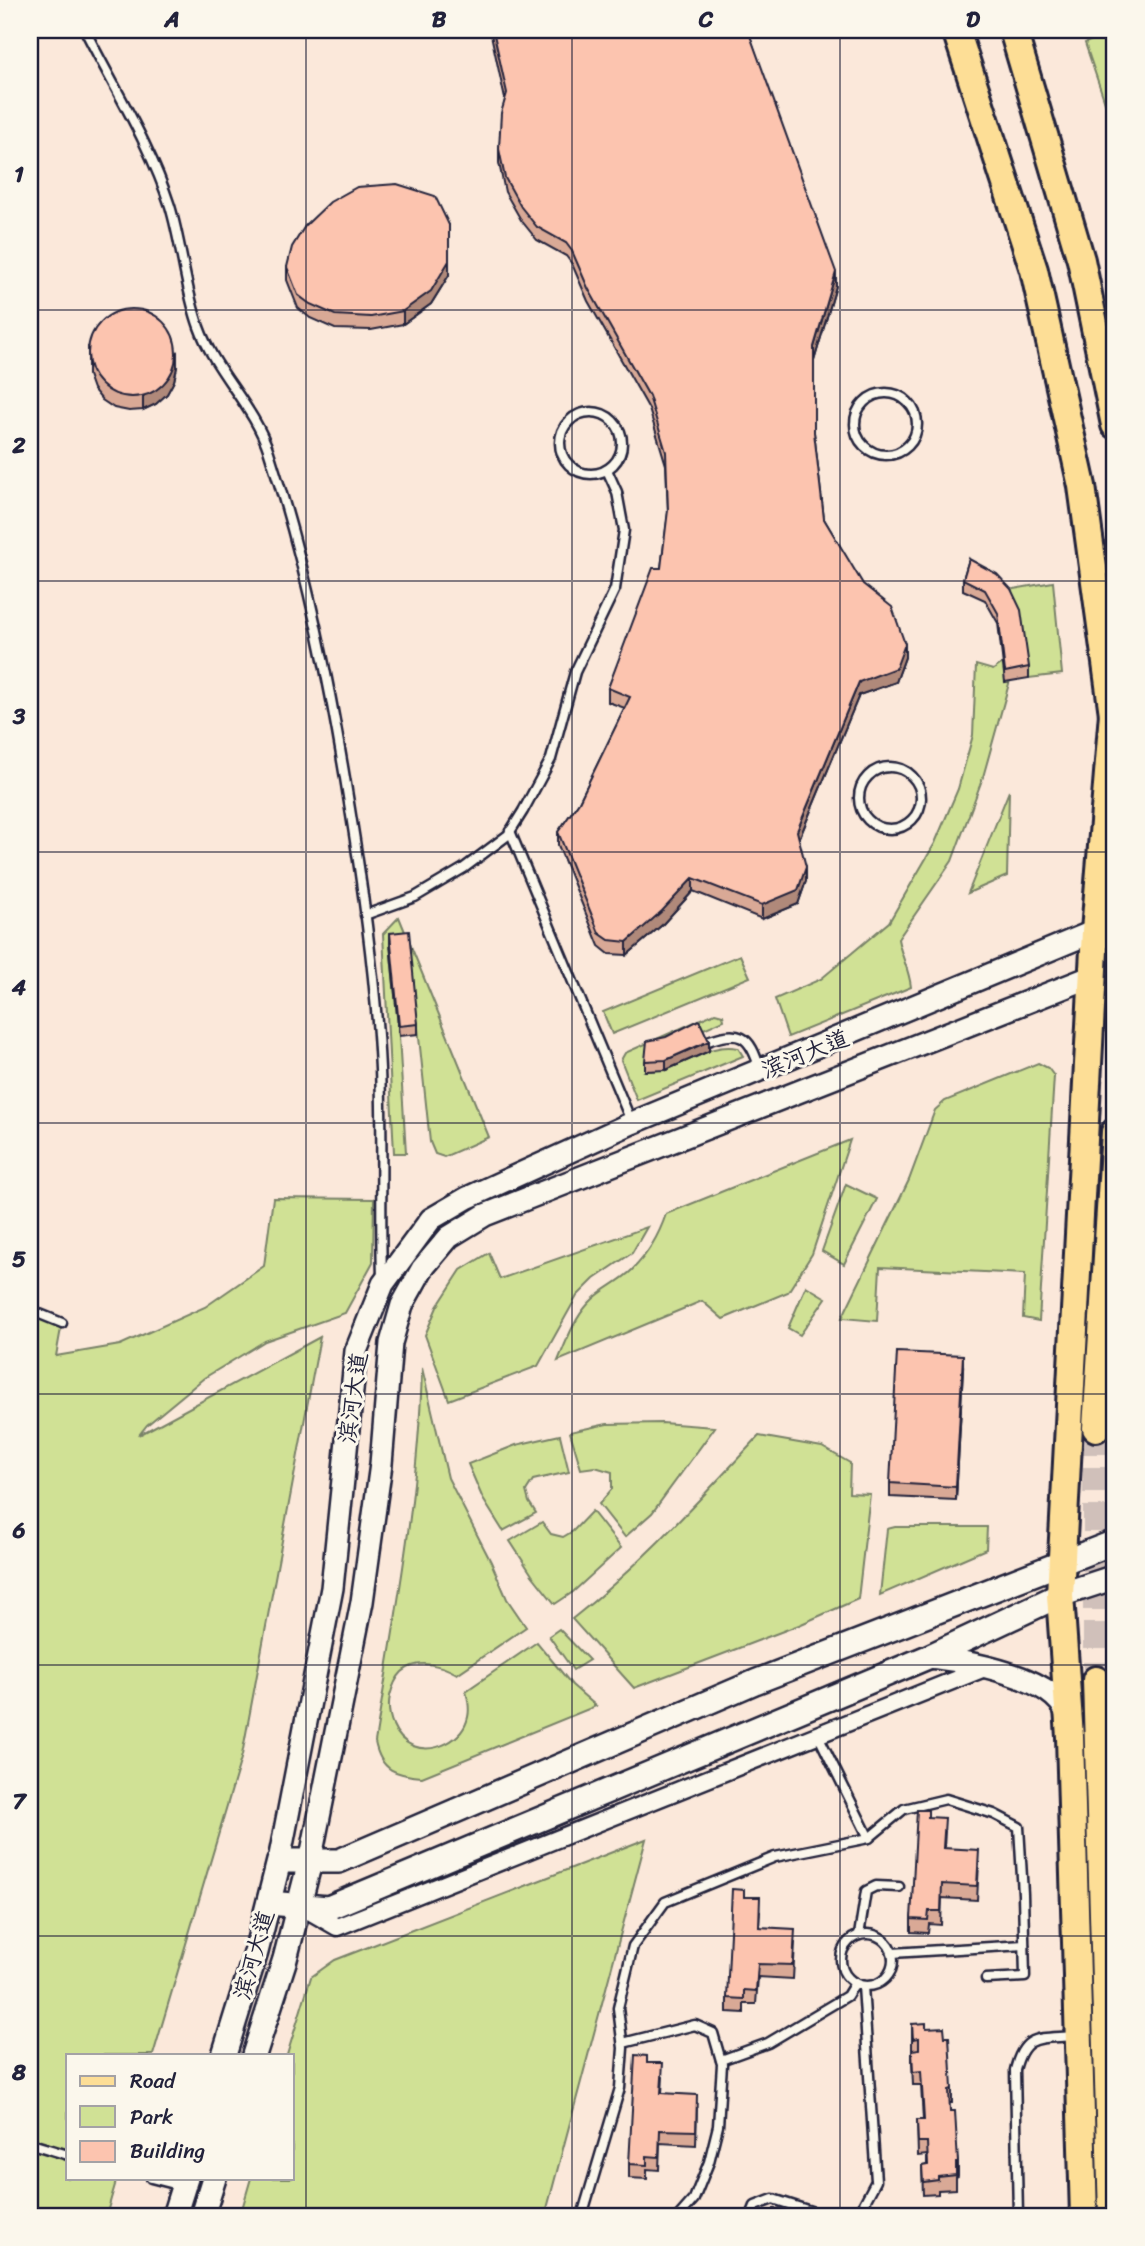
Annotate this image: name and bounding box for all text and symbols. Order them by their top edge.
text: A [163,0,180,40]
text: B [432,0,447,40]
text: C [698,0,714,40]
text: D [966,0,981,40]
text: 1 [14,154,24,195]
text: 2 [11,425,26,466]
text: 3 [12,696,26,737]
text: 4 [11,967,27,1008]
street label: 滨河大道 [755,1018,855,1090]
text: 5 [12,1239,26,1280]
street label: 滨河大道 [326,1350,380,1446]
text: 6 [11,1510,26,1551]
text: 7 [12,1781,27,1822]
street label: 滨河大道 [222,1905,286,2005]
text: 8 [11,2052,26,2093]
legend [66,2054,294,2180]
text: Road [130,2062,177,2100]
text: Park [130,2098,173,2136]
text: Building [130,2132,206,2170]

